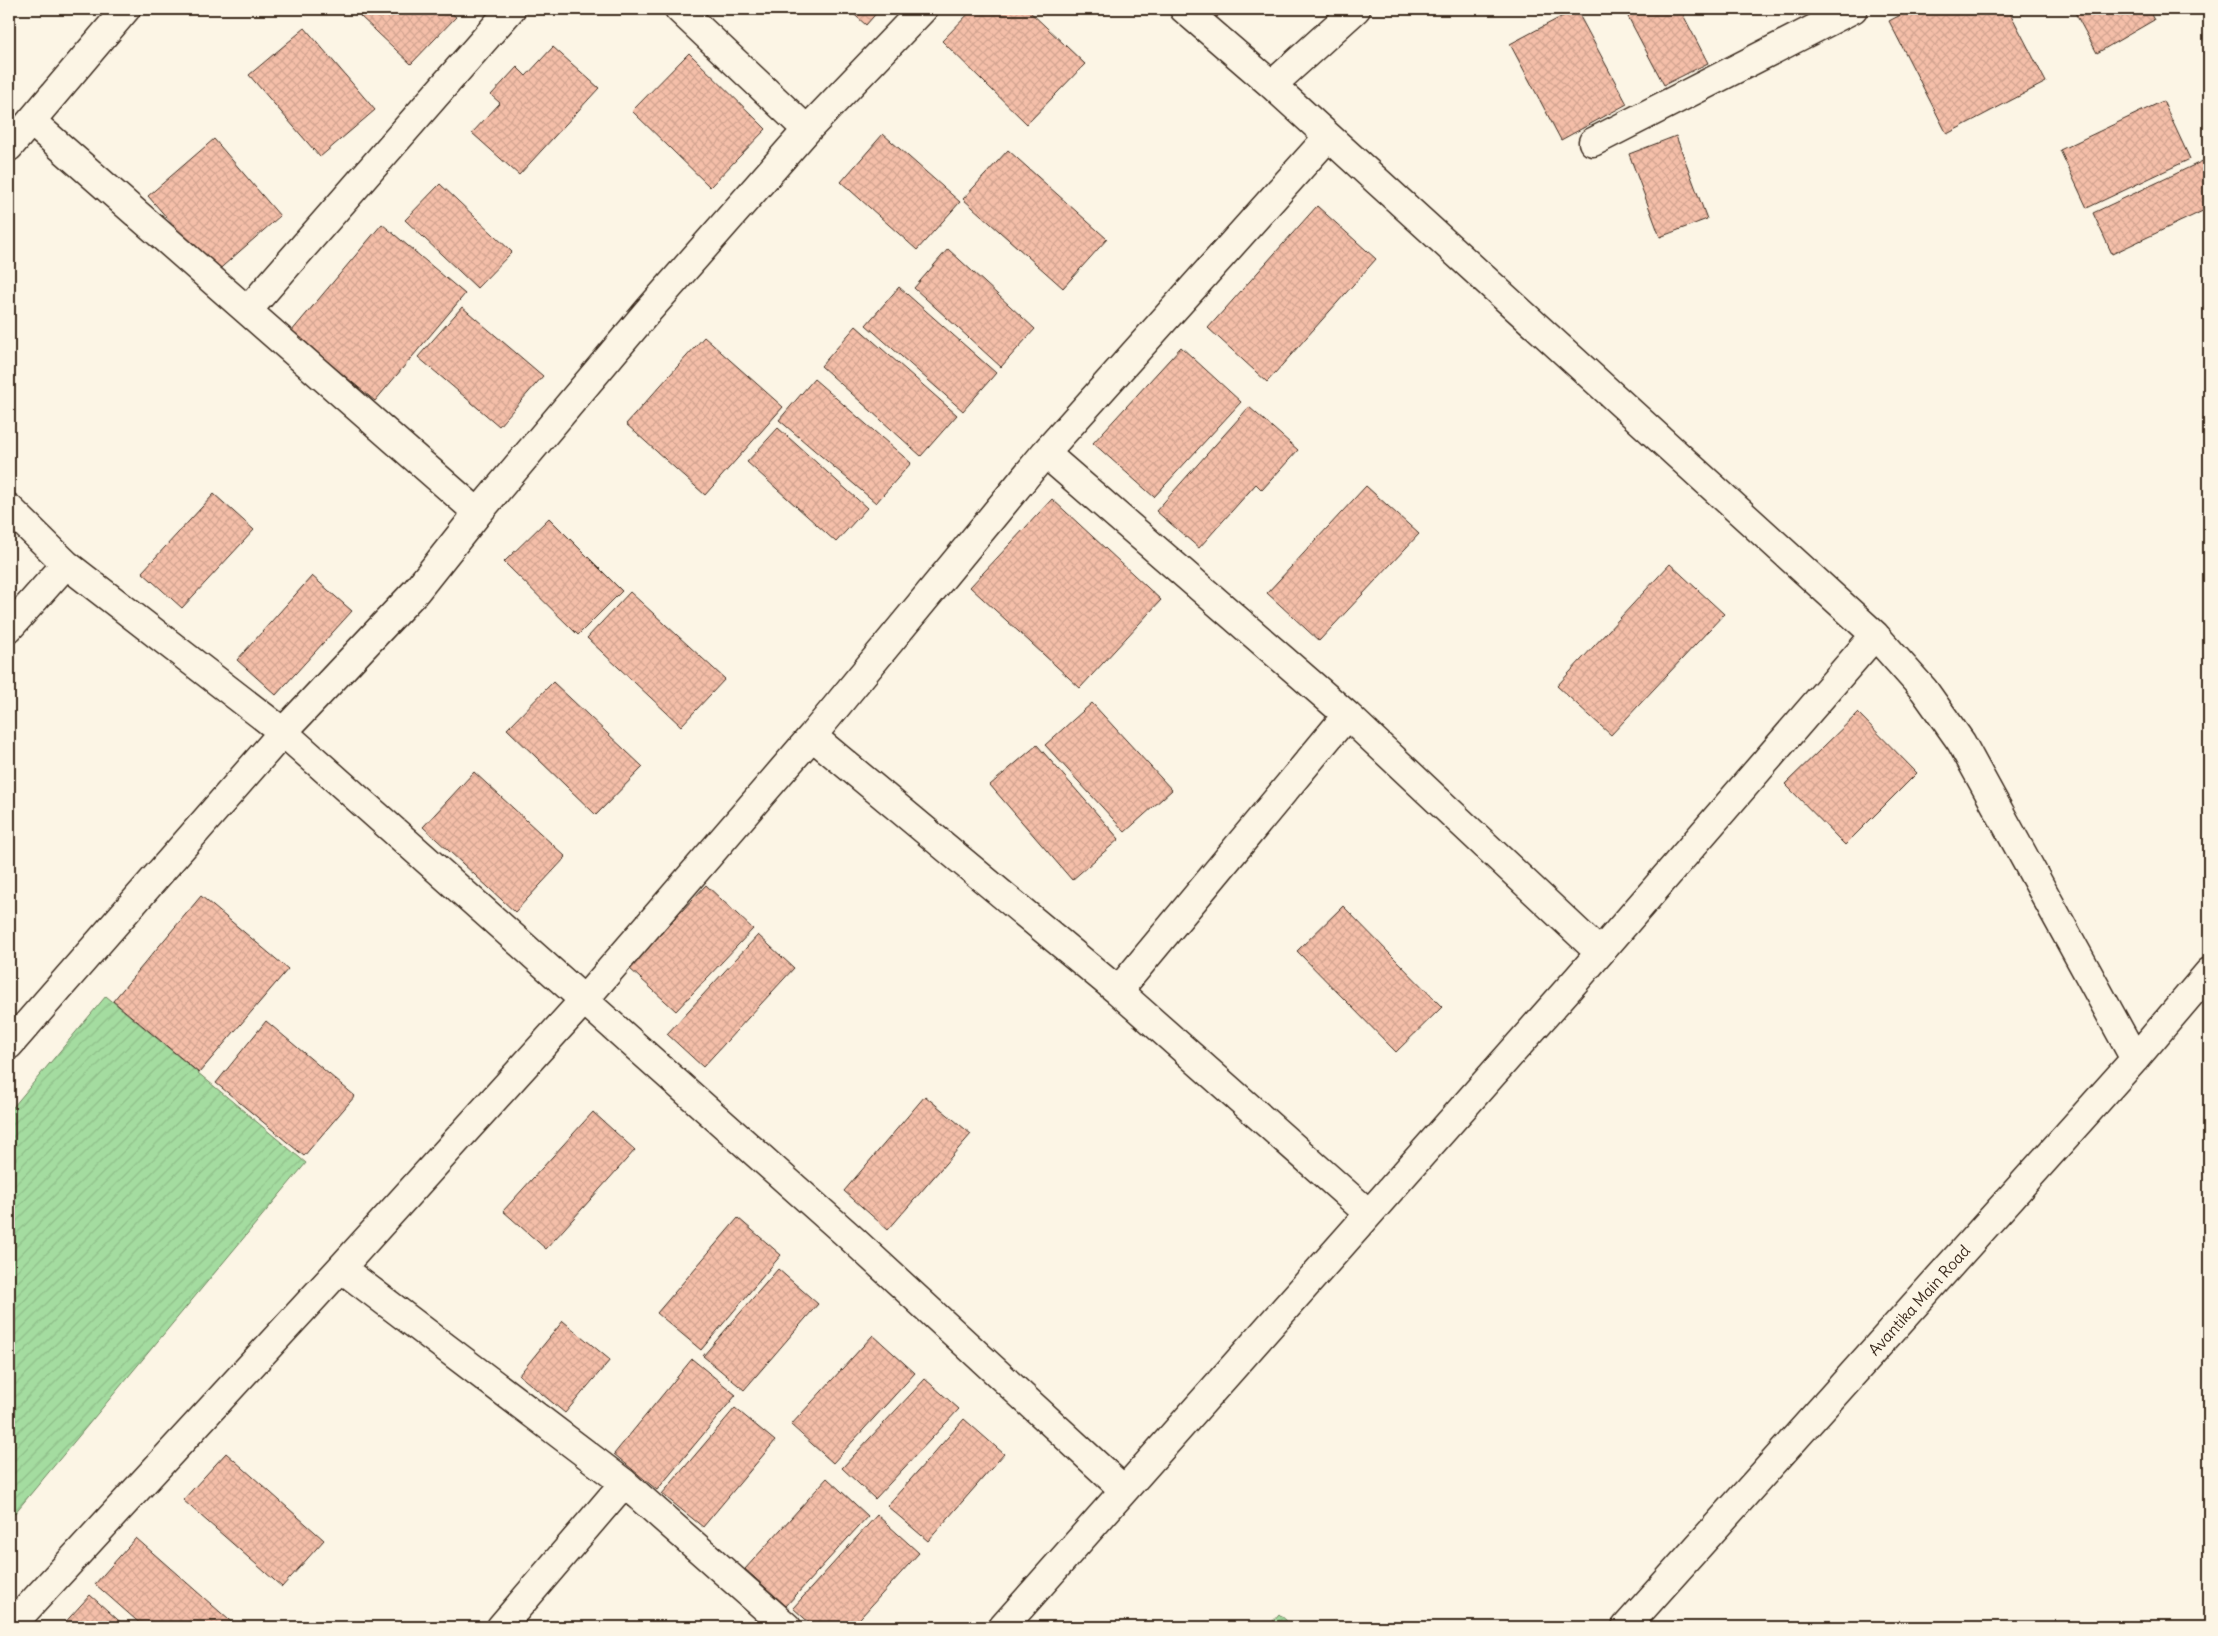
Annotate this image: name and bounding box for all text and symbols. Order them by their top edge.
street label: Avantika Main Road [1864,1240,1974,1360]

